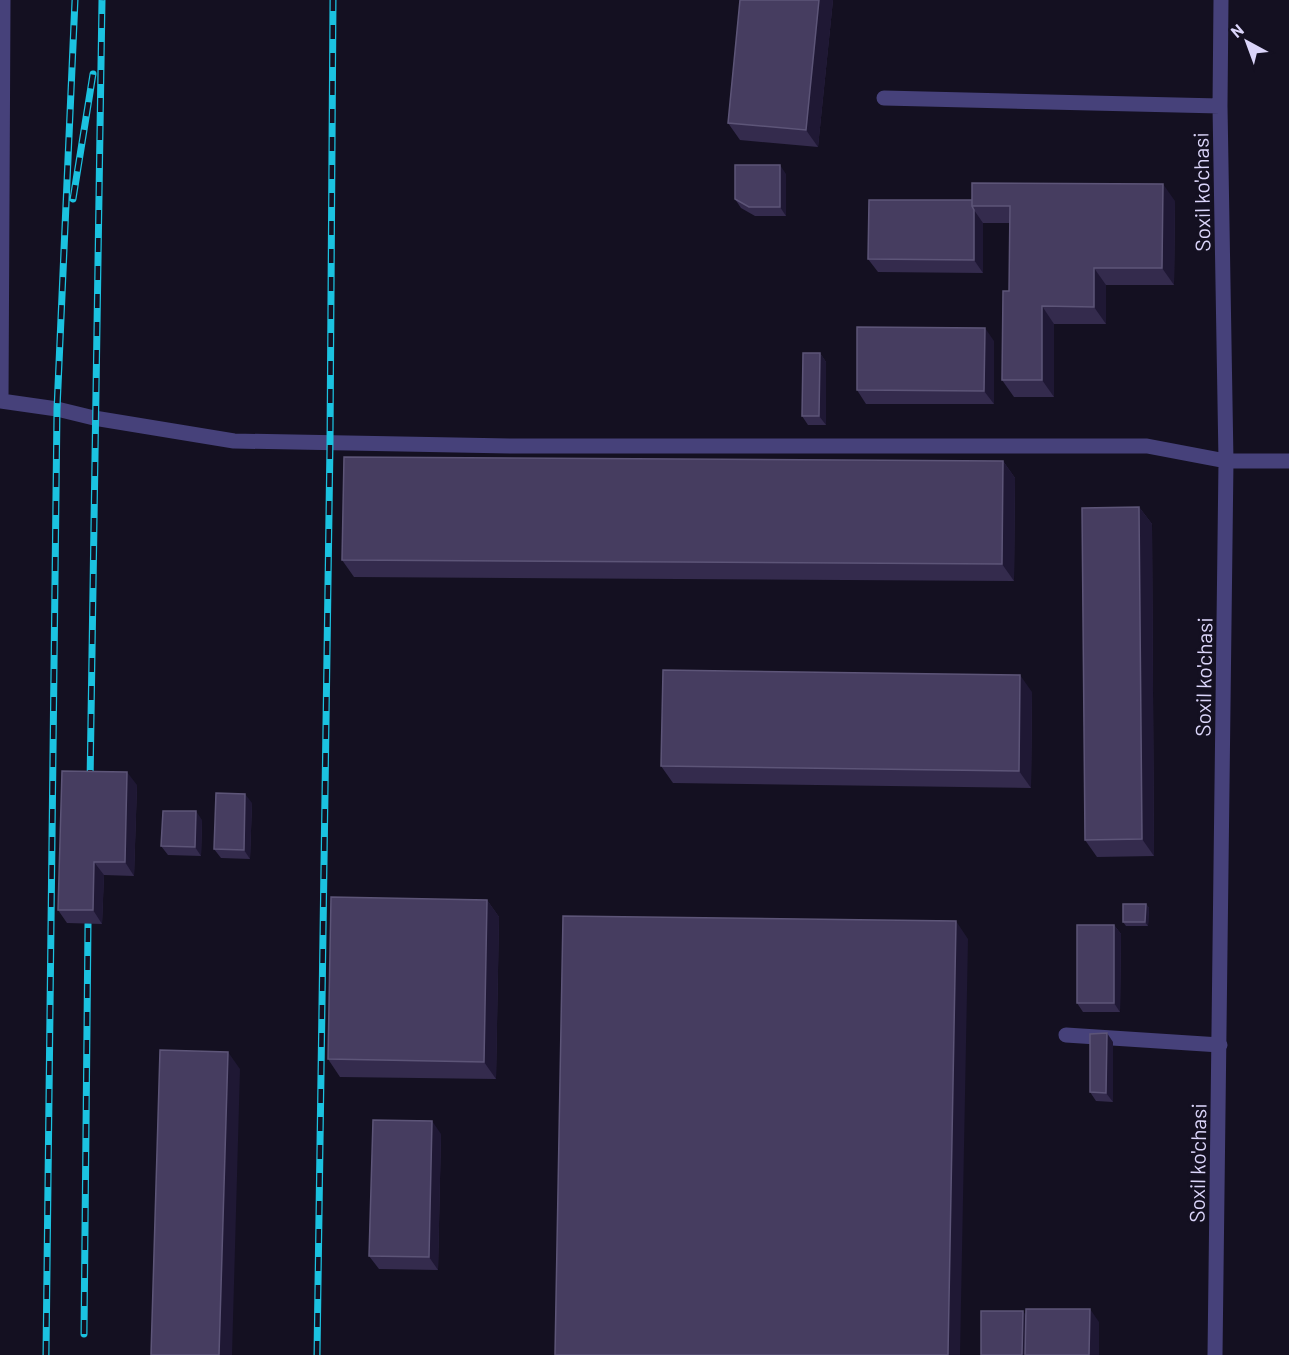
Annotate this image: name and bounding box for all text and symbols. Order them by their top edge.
north arrow [1217,12,1277,72]
text: N [1227,20,1247,41]
street label: Soxil ko'chasi [1187,132,1215,252]
street label: Soxil ko'chasi [1189,617,1217,737]
street label: Soxil ko'chasi [1183,1103,1211,1223]

